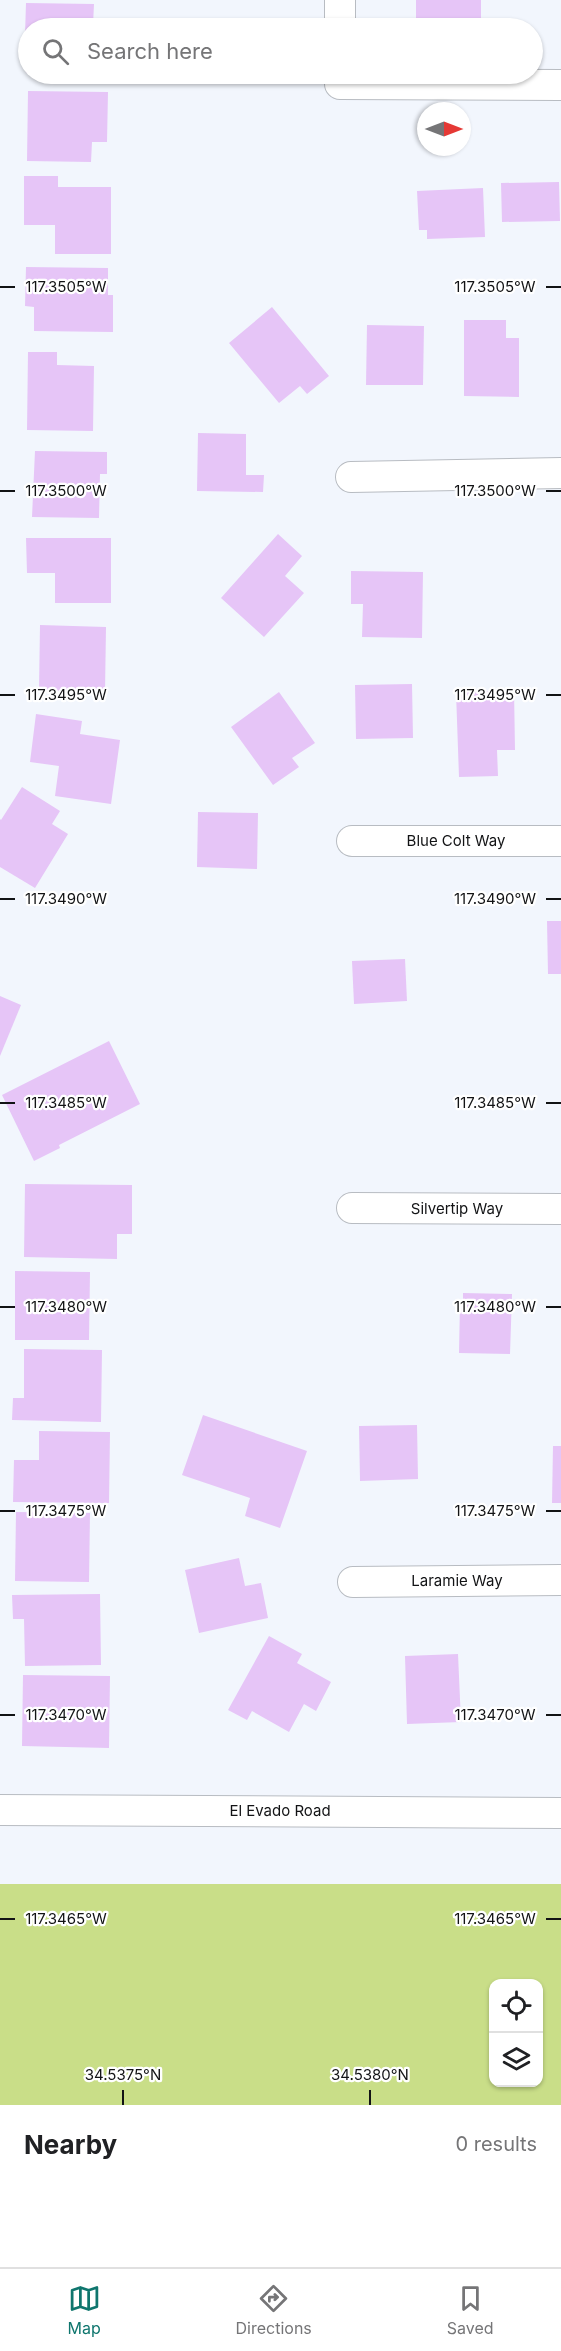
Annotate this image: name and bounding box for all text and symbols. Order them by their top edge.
search box [18,18,543,84]
icon: search [39,35,72,68]
text: Search here [87,38,213,64]
north arrow [417,102,471,156]
text: 117.3505°W [25,277,107,296]
text: 117.3505°W [454,277,536,296]
text: 117.3500°W [25,481,107,500]
text: 117.3500°W [454,481,536,500]
text: 117.3495°W [25,685,107,704]
text: 117.3495°W [454,685,536,704]
street label: Blue Colt Way [407,831,506,850]
text: 117.3490°W [25,889,107,908]
text: 117.3490°W [454,889,536,908]
text: 117.3485°W [25,1093,107,1112]
text: 117.3485°W [454,1093,536,1112]
street label: Silvertip Way [411,1199,504,1218]
text: 117.3480°W [25,1297,107,1316]
text: 117.3480°W [454,1297,536,1316]
text: 117.3475°W [26,1501,107,1520]
text: 117.3475°W [455,1501,536,1520]
street label: Laramie Way [411,1571,503,1590]
text: 117.3470°W [25,1705,107,1724]
text: 117.3470°W [454,1705,536,1724]
street label: El Evado Road [229,1801,331,1820]
text: 117.3465°W [25,1909,107,1928]
text: 117.3465°W [454,1909,536,1928]
map controls [489,1979,543,2087]
button: locate [489,1979,543,2033]
button: layers [489,2033,543,2087]
text: 34.5375°N [85,2065,161,2084]
text: 34.5380°N [331,2065,409,2084]
text: Nearby [24,2129,117,2160]
text: 0 results [455,2132,537,2156]
tab: Map [67,2282,101,2338]
tab: Directions [236,2282,312,2338]
tab: Saved [447,2282,494,2338]

